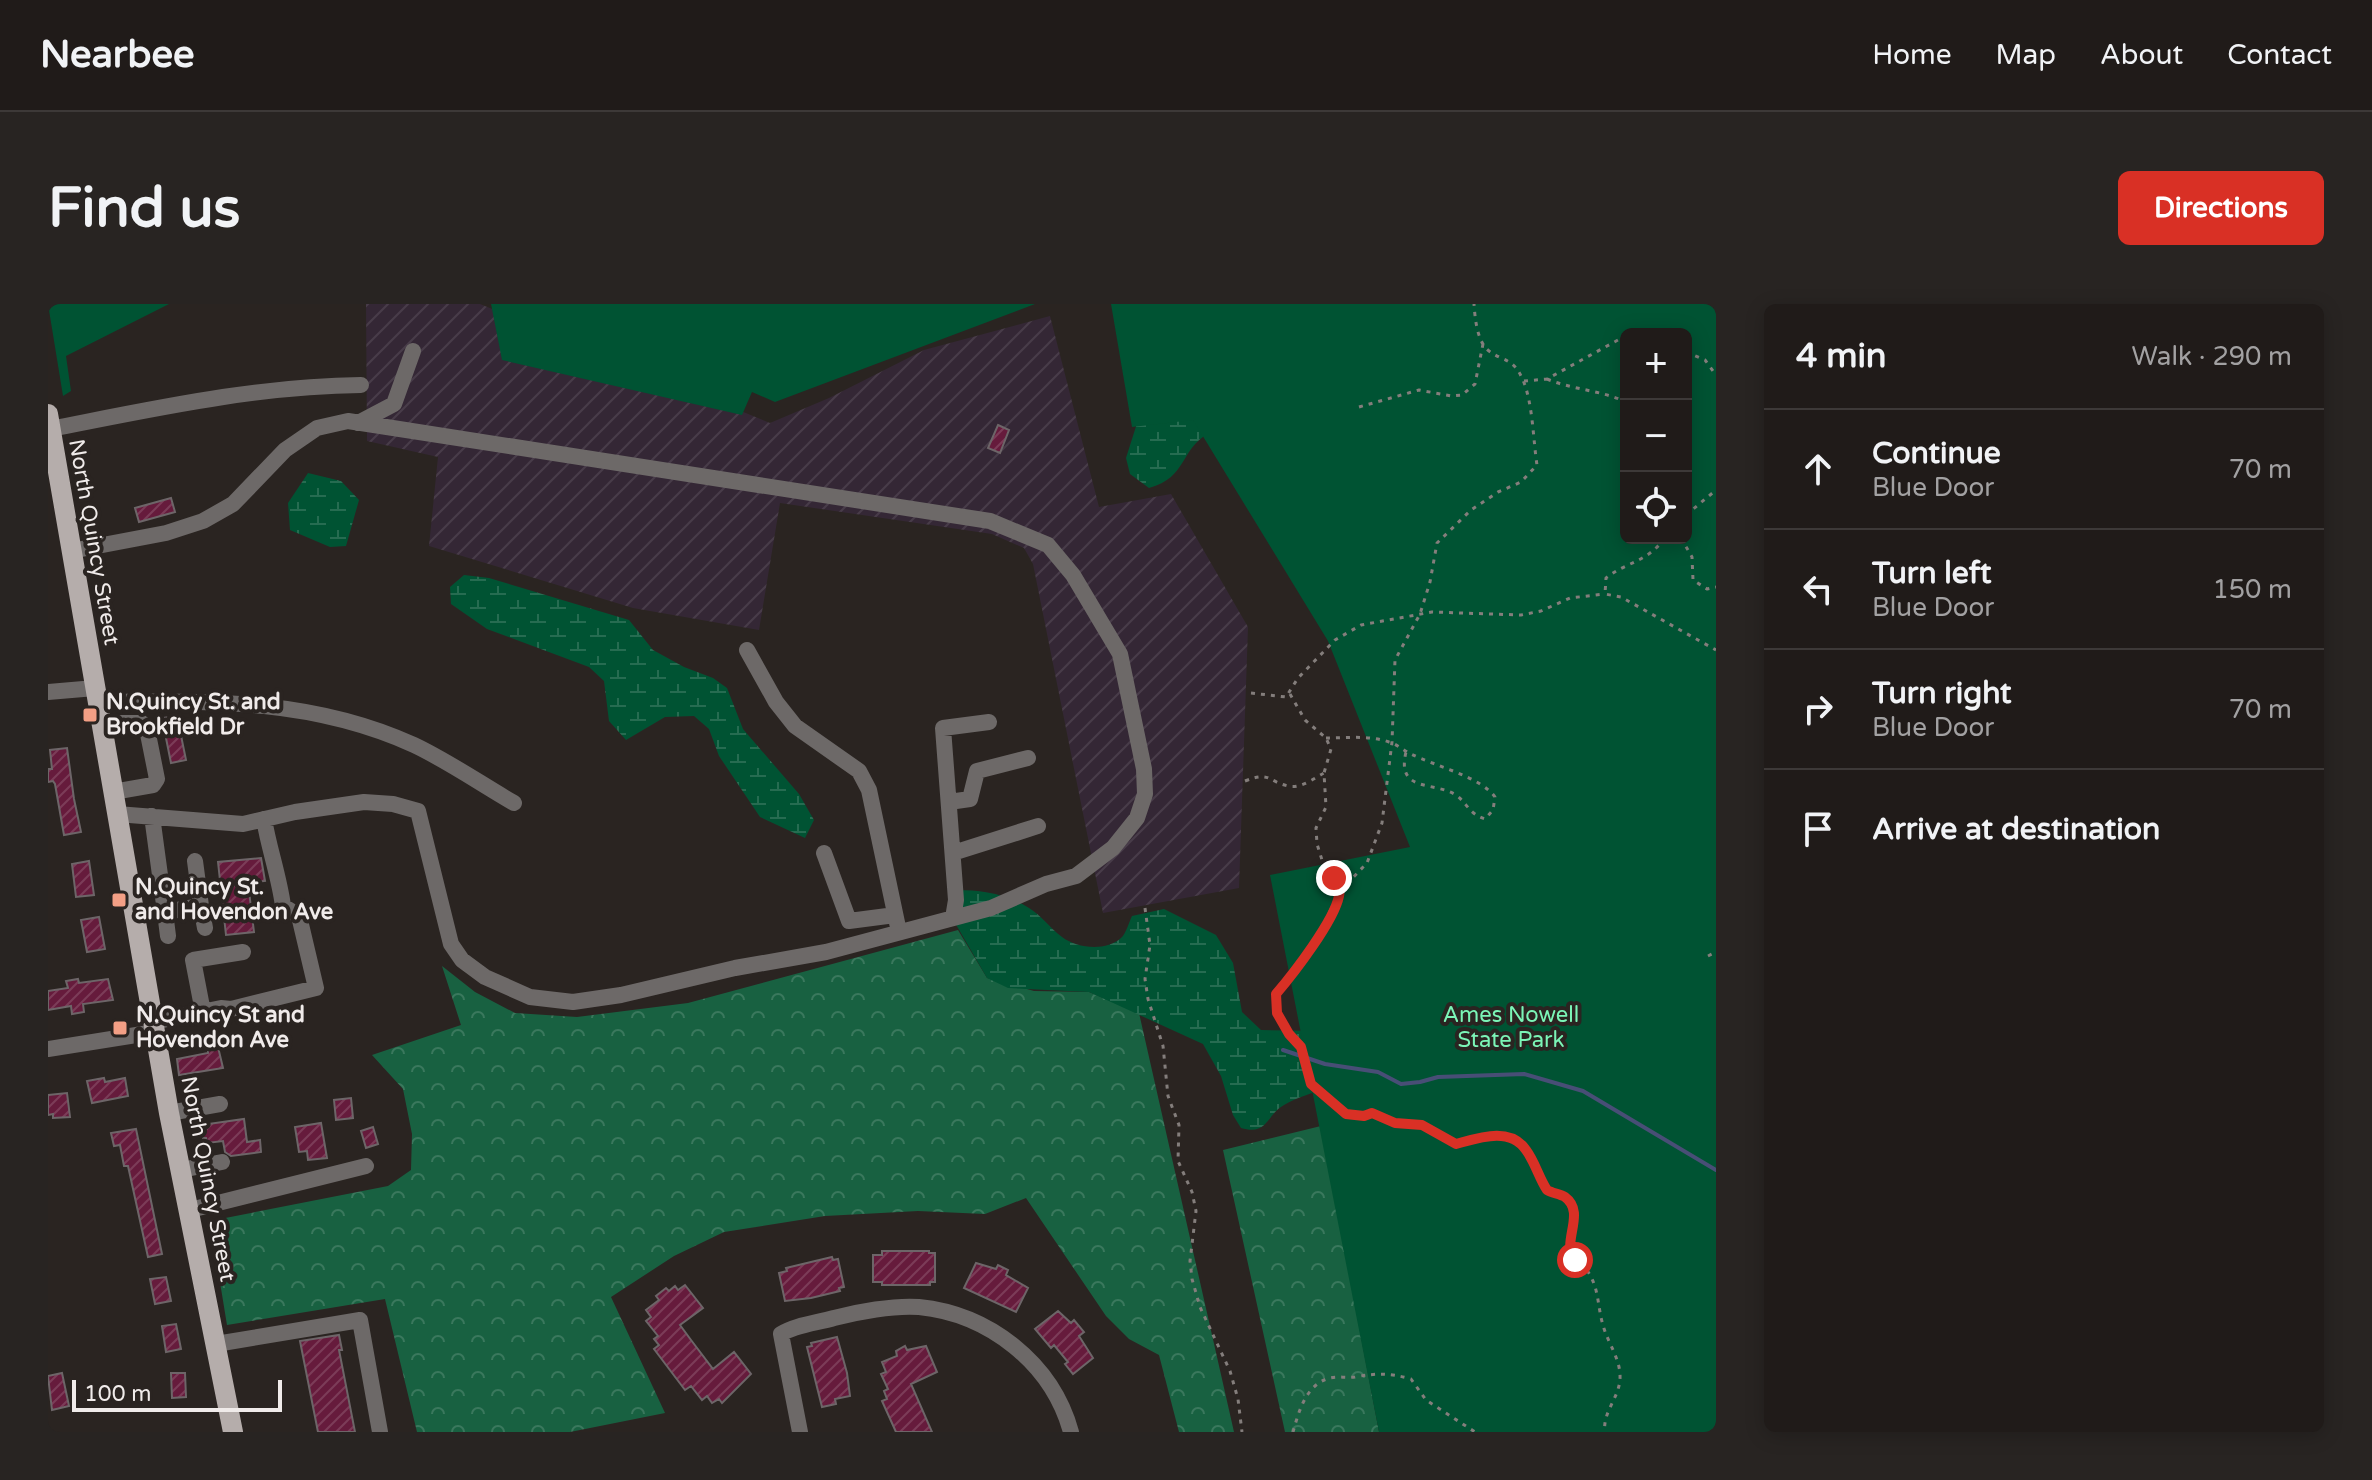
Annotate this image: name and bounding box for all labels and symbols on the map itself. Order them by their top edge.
street label: North Quincy Street [63,437,125,647]
place label: N.Quincy St. and Brookfield Dr [106,689,281,740]
marker: N.Quincy St. and Brookfield Dr [81,706,99,724]
route end [1316,860,1352,896]
place label: N.Quincy St. and Hovendon Ave [135,874,333,925]
marker: N.Quincy St. and Hovendon Ave [110,891,128,909]
place label: N.Quincy St and Hovendon Ave [136,1002,305,1053]
park label: Ames Nowell State Park [1443,1002,1579,1053]
marker: N.Quincy St and Hovendon Ave [111,1019,129,1037]
street label: North Quincy Street [175,1074,241,1284]
route start [1557,1242,1593,1278]
scale bar [72,1376,282,1412]

